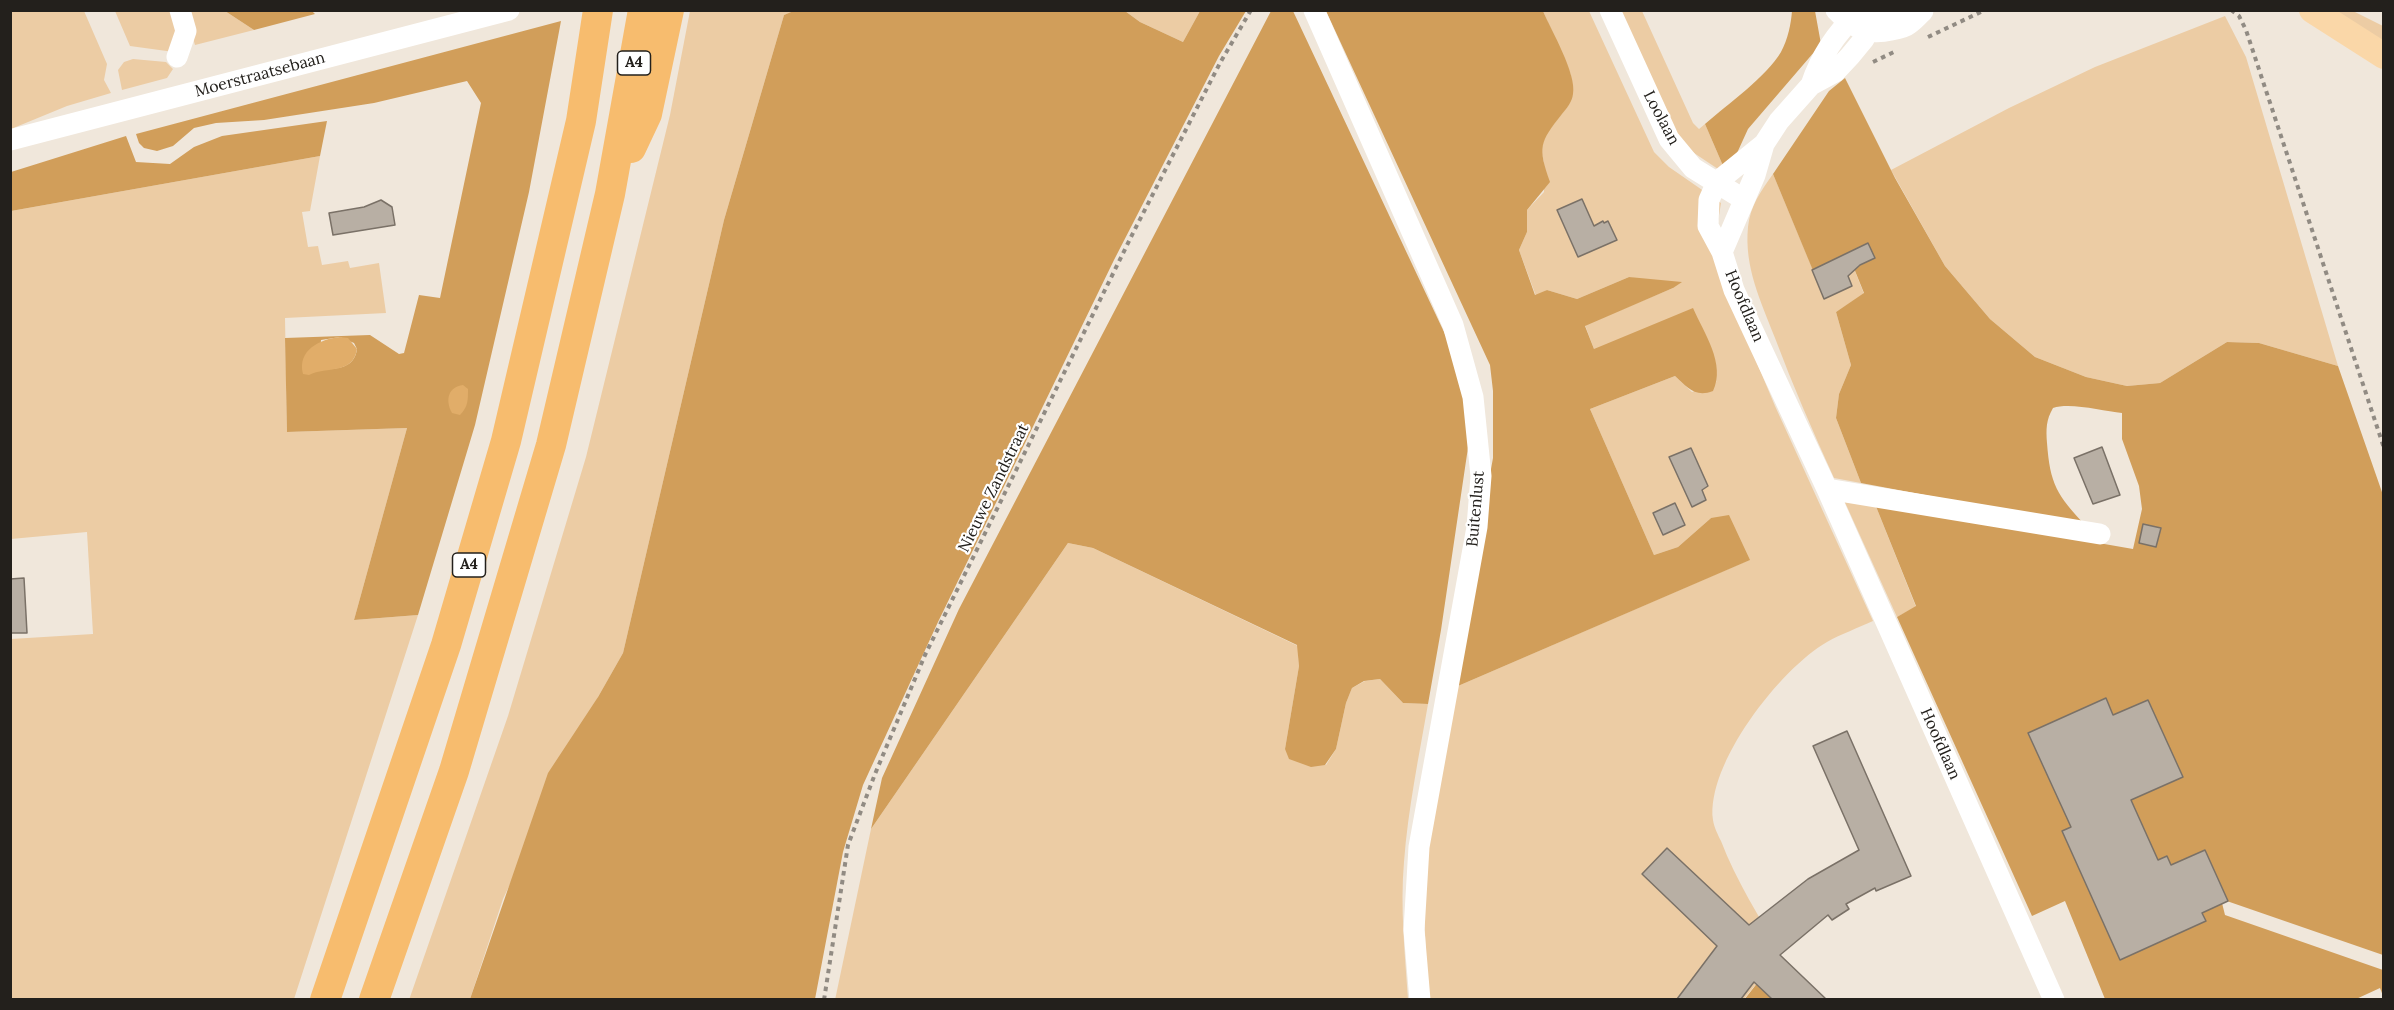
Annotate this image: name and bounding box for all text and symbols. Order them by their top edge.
street label: Moerstraatsebaan [193,48,327,102]
road number: A4 [618,51,650,75]
street label: Loolaan [1639,88,1683,148]
street label: Hoofdlaan [1720,267,1768,345]
street label: Nieuwe Zandstraat [955,421,1033,555]
street label: Buitenlust [1463,470,1489,548]
road number: A4 [452,553,486,577]
street label: Hoofdlaan [1916,705,1964,783]

